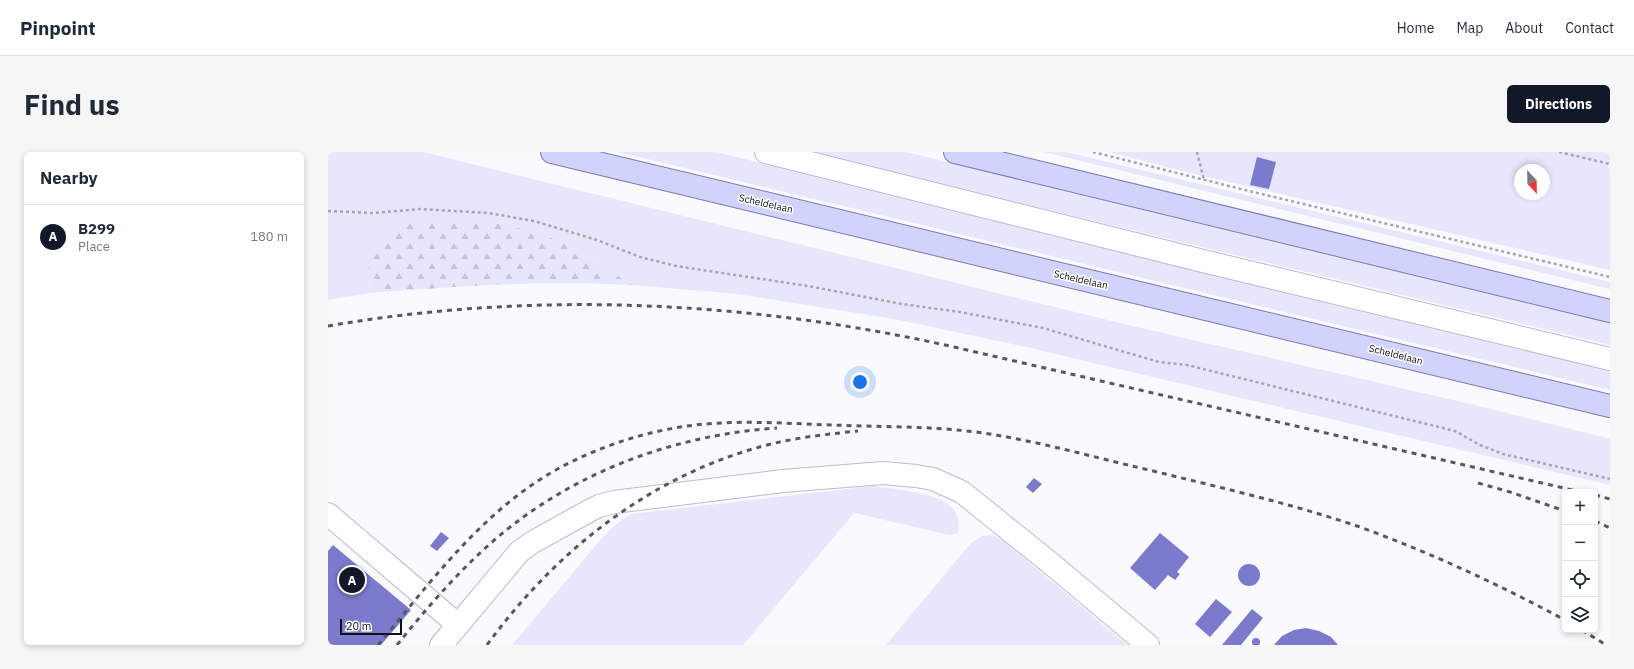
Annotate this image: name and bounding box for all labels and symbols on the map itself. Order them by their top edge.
north arrow [1514,164,1550,200]
street label: Scheldelaan [738,191,794,216]
street label: Scheldelaan [1053,267,1109,292]
street label: Scheldelaan [1368,342,1424,367]
your location [850,372,870,392]
pin: A [339,565,365,595]
scale bar [340,617,402,636]

